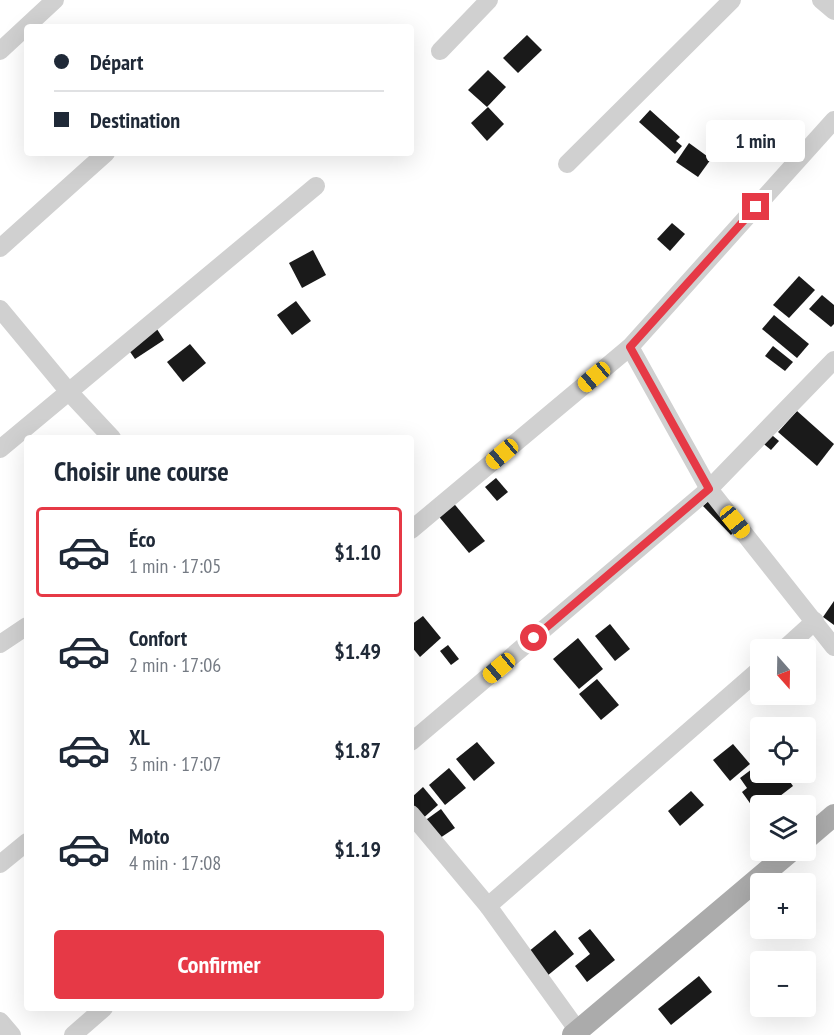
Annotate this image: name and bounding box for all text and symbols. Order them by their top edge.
text: Départ [90,48,144,76]
text: Destination [90,106,180,134]
callout: 1 min [706,120,806,162]
text: 1 min [735,128,776,154]
route end [742,193,769,220]
car [574,359,614,395]
car [482,436,522,472]
text: Choisir une course [54,454,229,488]
car [717,502,753,542]
icon: car [57,525,111,579]
text: Éco [129,525,156,553]
text: $1.10 [334,538,381,566]
text: 1 min · 17:05 [129,553,221,579]
icon: car [57,624,111,678]
text: Confort [129,624,187,652]
route start [520,624,547,651]
text: $1.49 [334,637,381,665]
north arrow [750,639,816,705]
map controls [750,639,816,1017]
car [479,650,519,686]
text: 2 min · 17:06 [129,652,221,678]
button: locate [750,717,816,783]
icon: car [57,723,111,777]
text: XL [129,723,150,751]
text: $1.87 [334,736,381,764]
text: 3 min · 17:07 [129,751,221,777]
button: layers [750,795,816,861]
icon: car [57,822,111,876]
text: Moto [129,822,170,850]
text: $1.19 [334,835,381,863]
text: 4 min · 17:08 [129,850,221,876]
button: + [750,873,816,939]
button: Confirmer [54,930,384,999]
button: − [750,951,816,1017]

